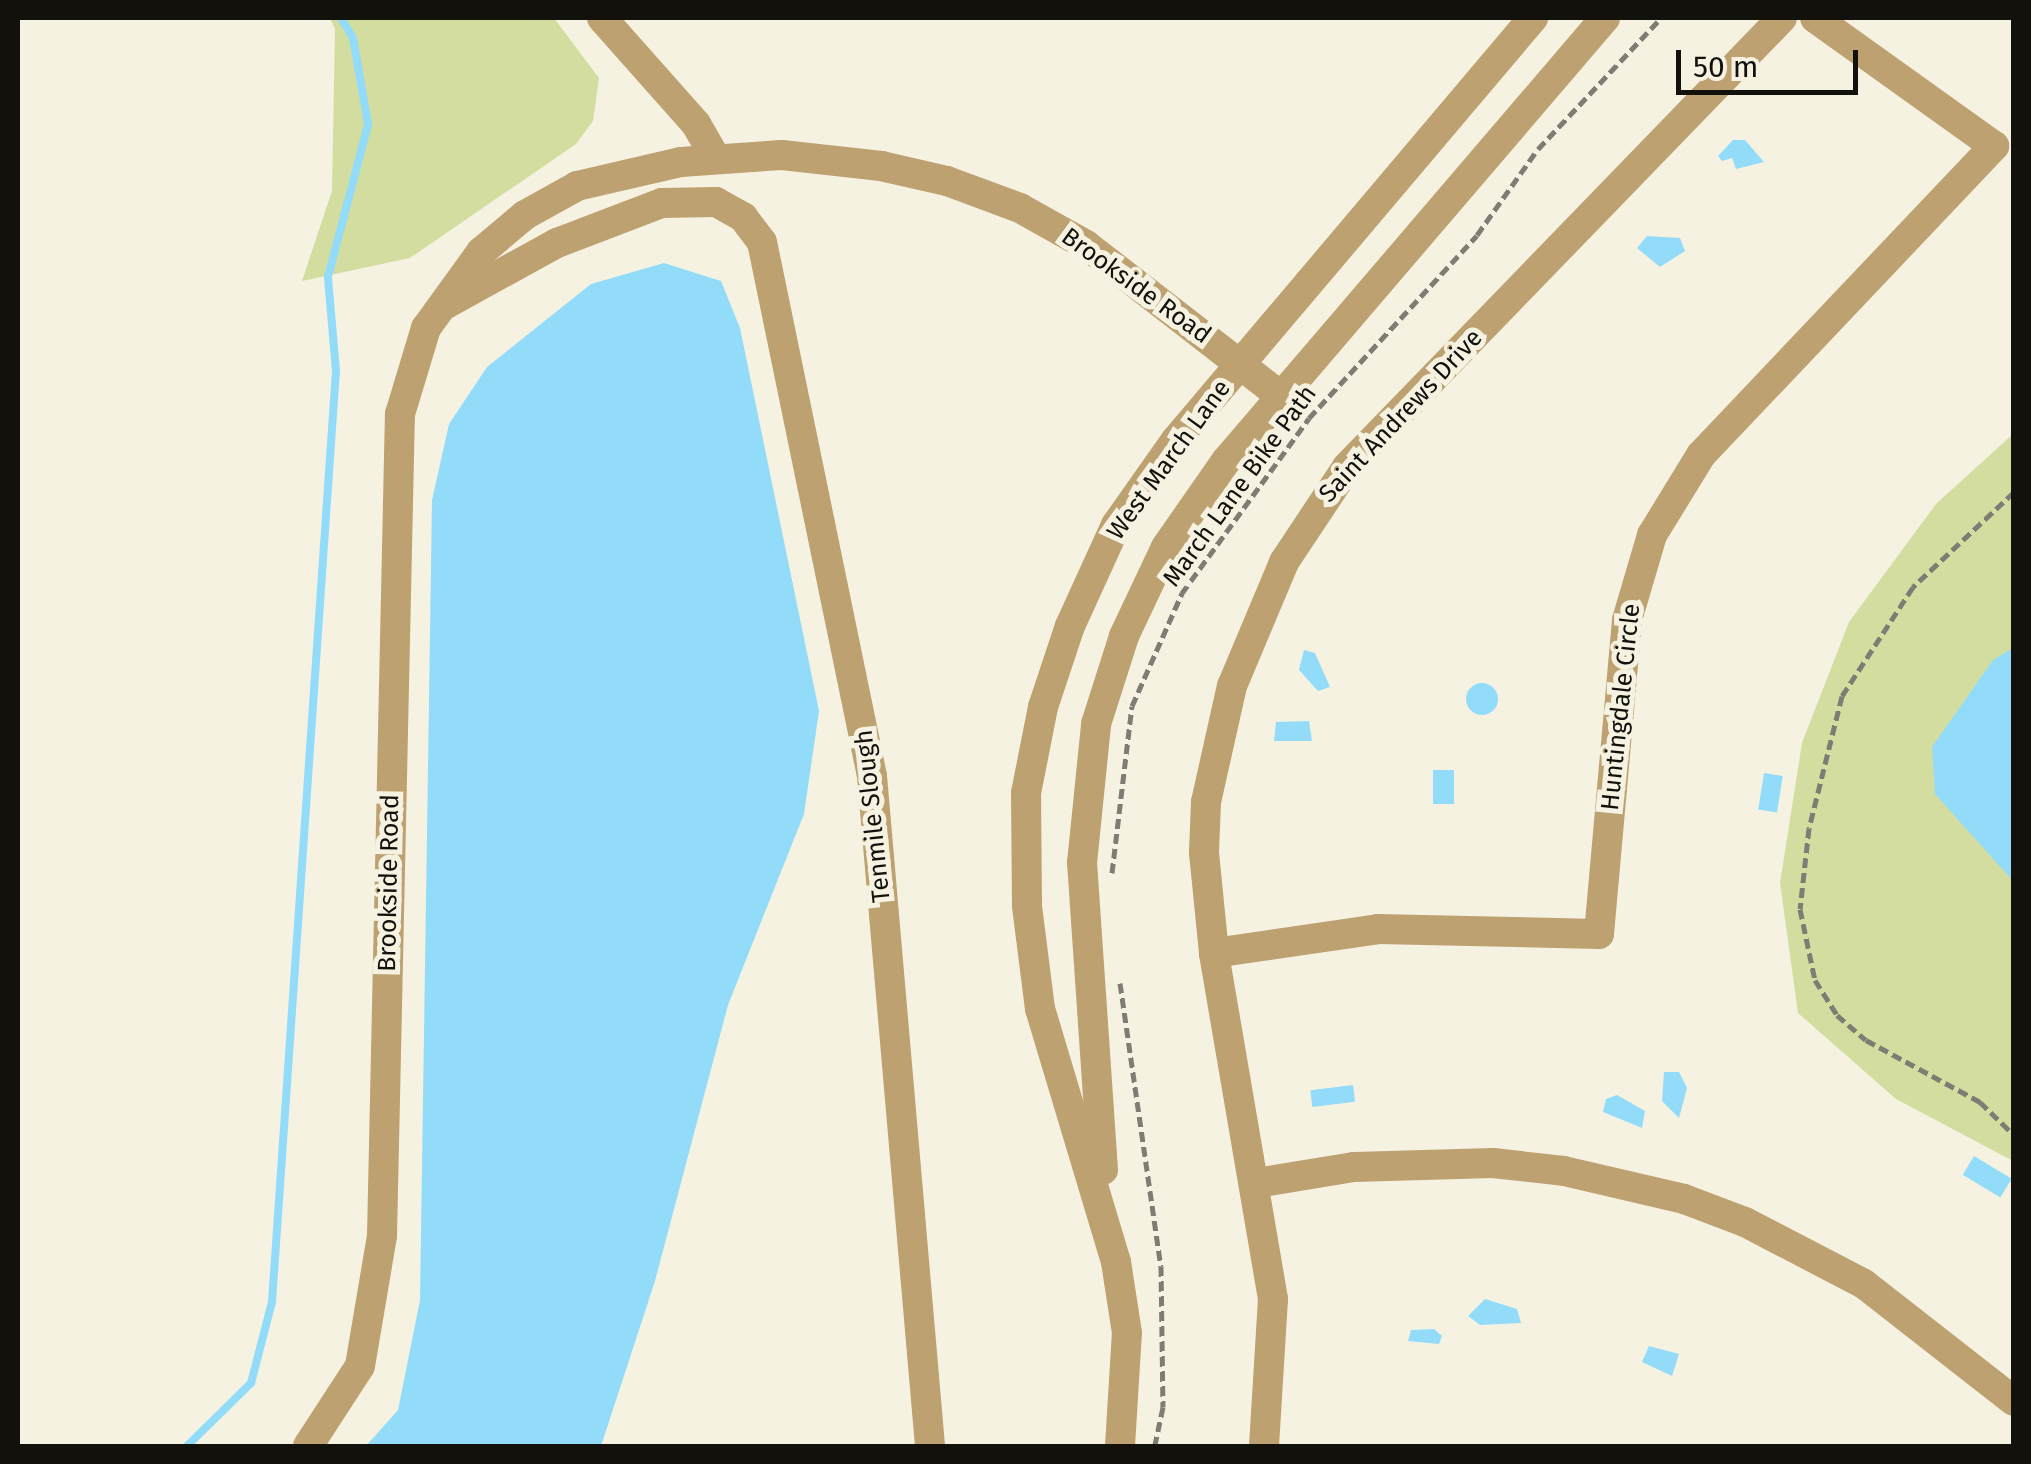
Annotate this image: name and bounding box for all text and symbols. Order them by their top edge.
scale bar [1681,30,1864,92]
text: 50 m [1693,49,1758,85]
street label: Brookside Road [1055,222,1217,350]
street label: Saint Andrews Drive [1313,323,1489,509]
street label: West March Lane [1101,374,1237,546]
street label: March Lane Bike Path [1157,380,1323,592]
street label: Huntingdale Circle [1595,602,1647,812]
street label: Tenmile Slough [849,728,897,904]
street label: Brookside Road [372,794,406,972]

